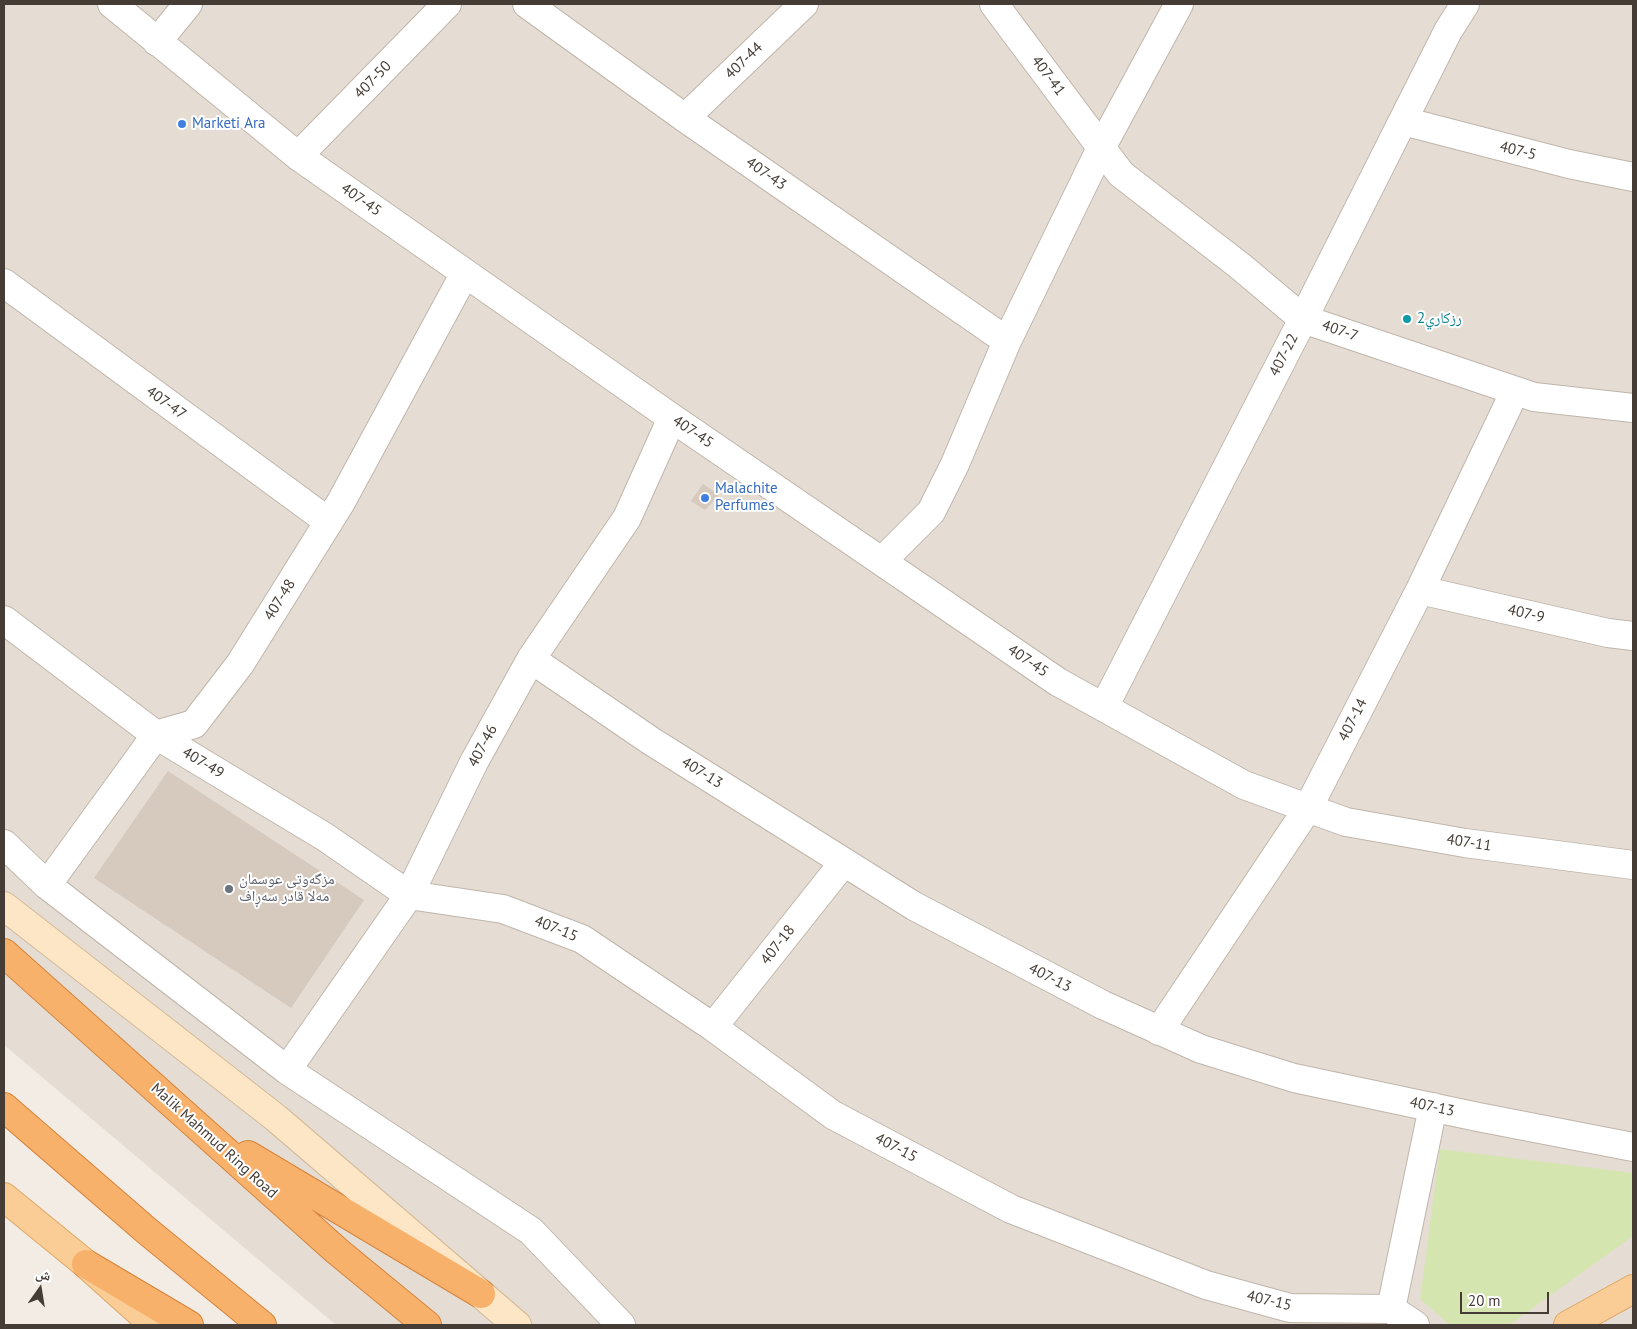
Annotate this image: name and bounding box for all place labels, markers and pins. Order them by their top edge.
place label: Marketi Ara [192,115,265,133]
marker: Marketi Ara [176,118,188,130]
place label: رزكاري2 [1417,310,1462,328]
marker: رزكاري2 [1401,313,1413,325]
place label: Malachite Perfumes [715,480,778,515]
marker: Malachite Perfumes [699,492,711,504]
place label: مزگەوتی عوسمان مەلا قادر سەڕاف [239,871,335,906]
marker: مزگەوتی عوسمان مەلا قادر سەڕاف [223,883,235,895]

